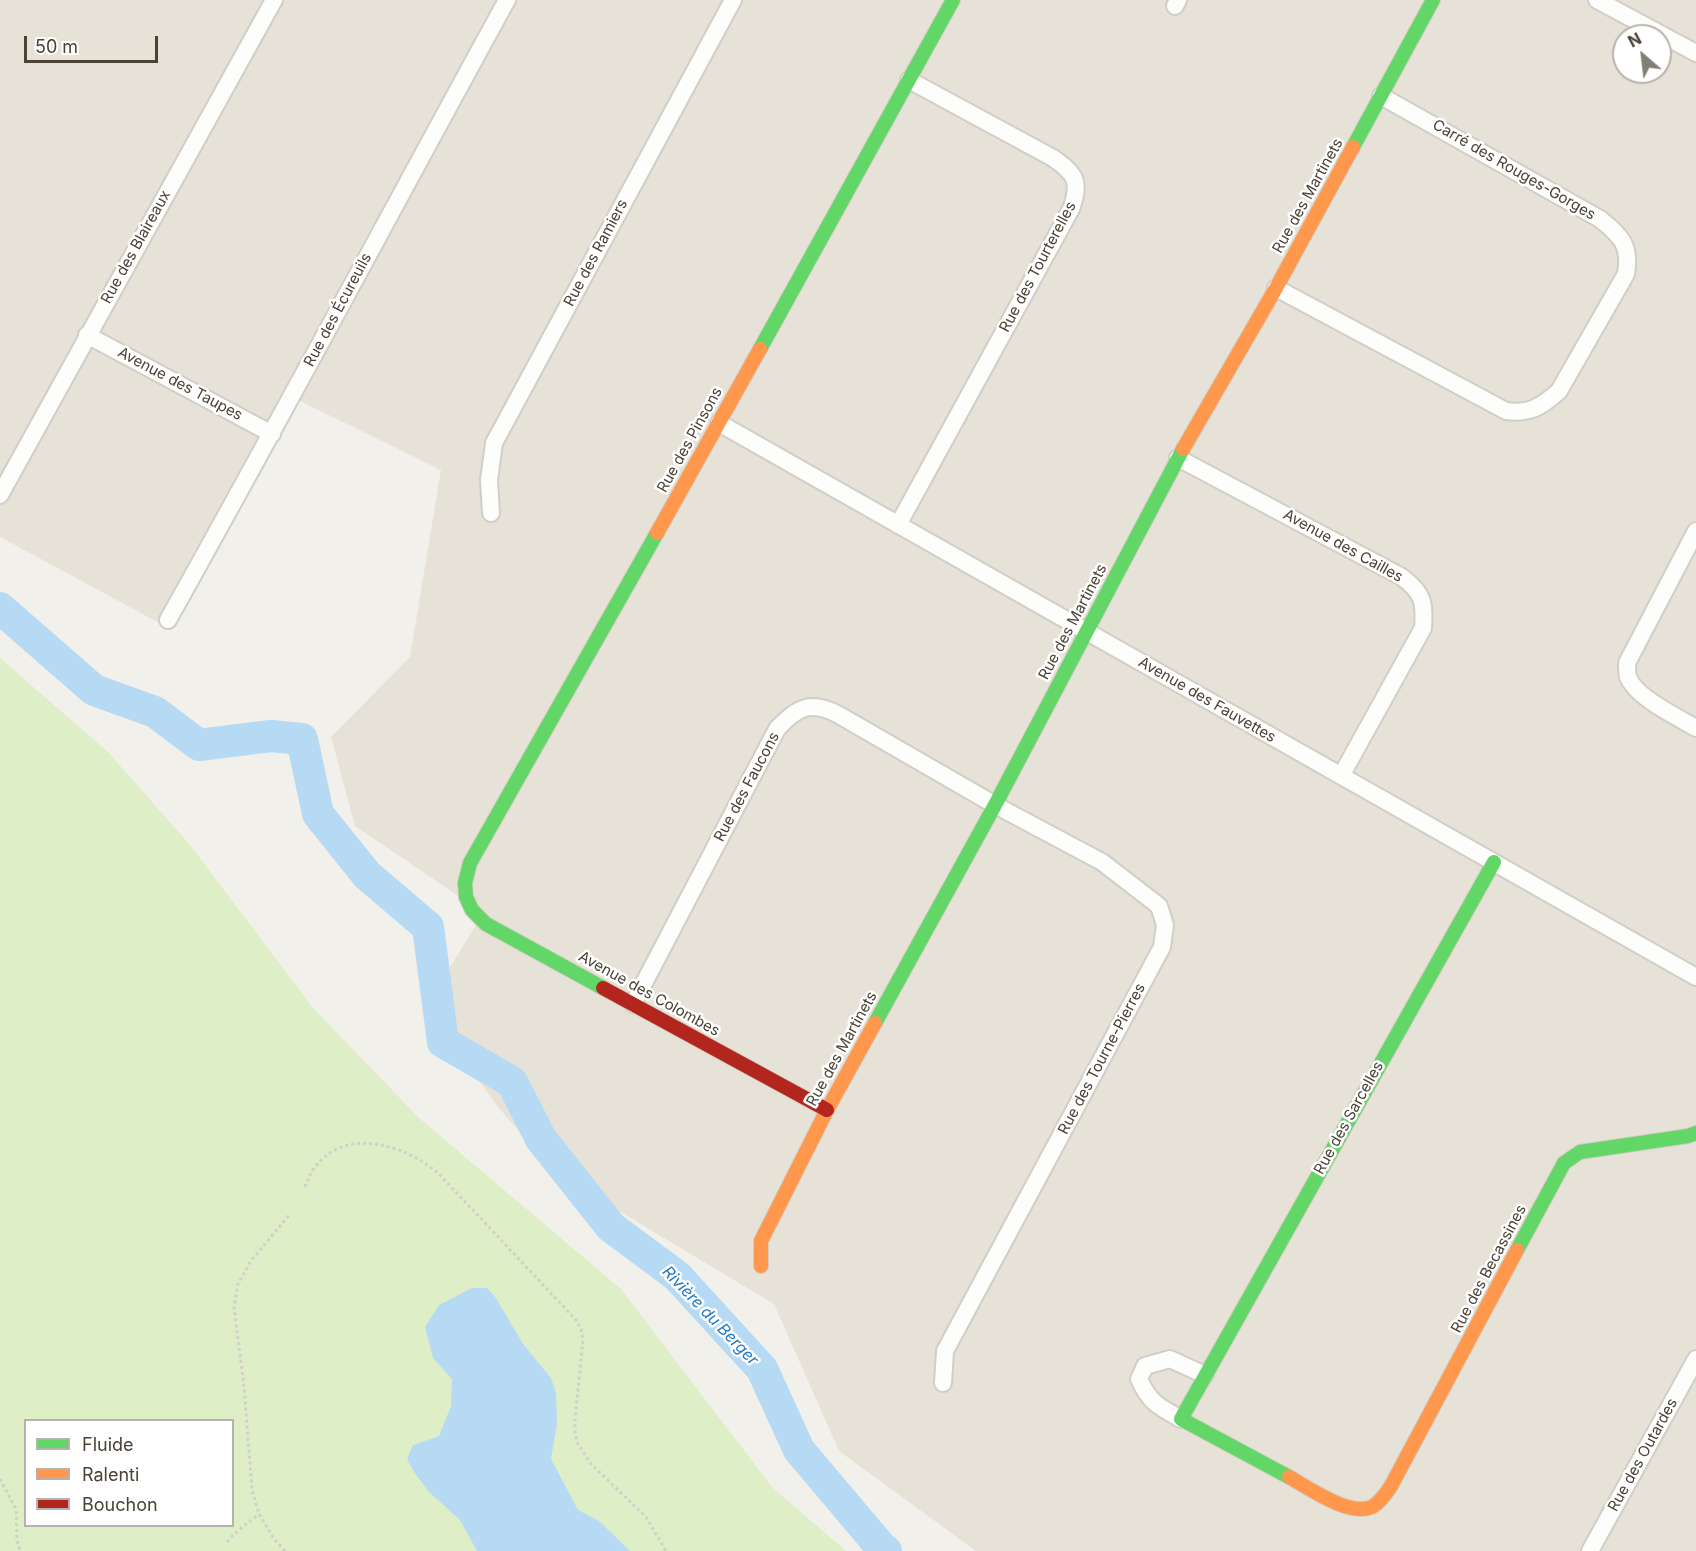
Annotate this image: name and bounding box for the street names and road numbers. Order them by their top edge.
street label: Carré des Rouges-Gorges [1429,116,1599,224]
street label: Rue des Martinets [1269,136,1347,256]
street label: Rue des Blaireaux [97,187,175,307]
street label: Rue des Ramiers [560,196,632,310]
street label: Rue des Tourterelles [996,199,1080,335]
street label: Rue des Écureuils [300,250,376,370]
street label: Avenue des Taupes [115,343,245,425]
street label: Rue des Pinsons [654,384,726,496]
street label: Avenue des Cailles [1280,506,1406,586]
street label: Rue des Martinets [1035,561,1111,683]
street label: Avenue des Fauvettes [1135,653,1279,747]
street label: Rue des Faucons [710,729,784,845]
street label: Avenue des Colombes [575,948,723,1040]
street label: Rue des Tourne-Pierres [1055,981,1149,1137]
street label: Rue des Martinets [803,989,881,1109]
street label: Rue des Sarcelles [1311,1058,1387,1178]
street label: Rue des Becassines [1448,1202,1530,1336]
street label: Rue des Outardes [1604,1395,1682,1515]

